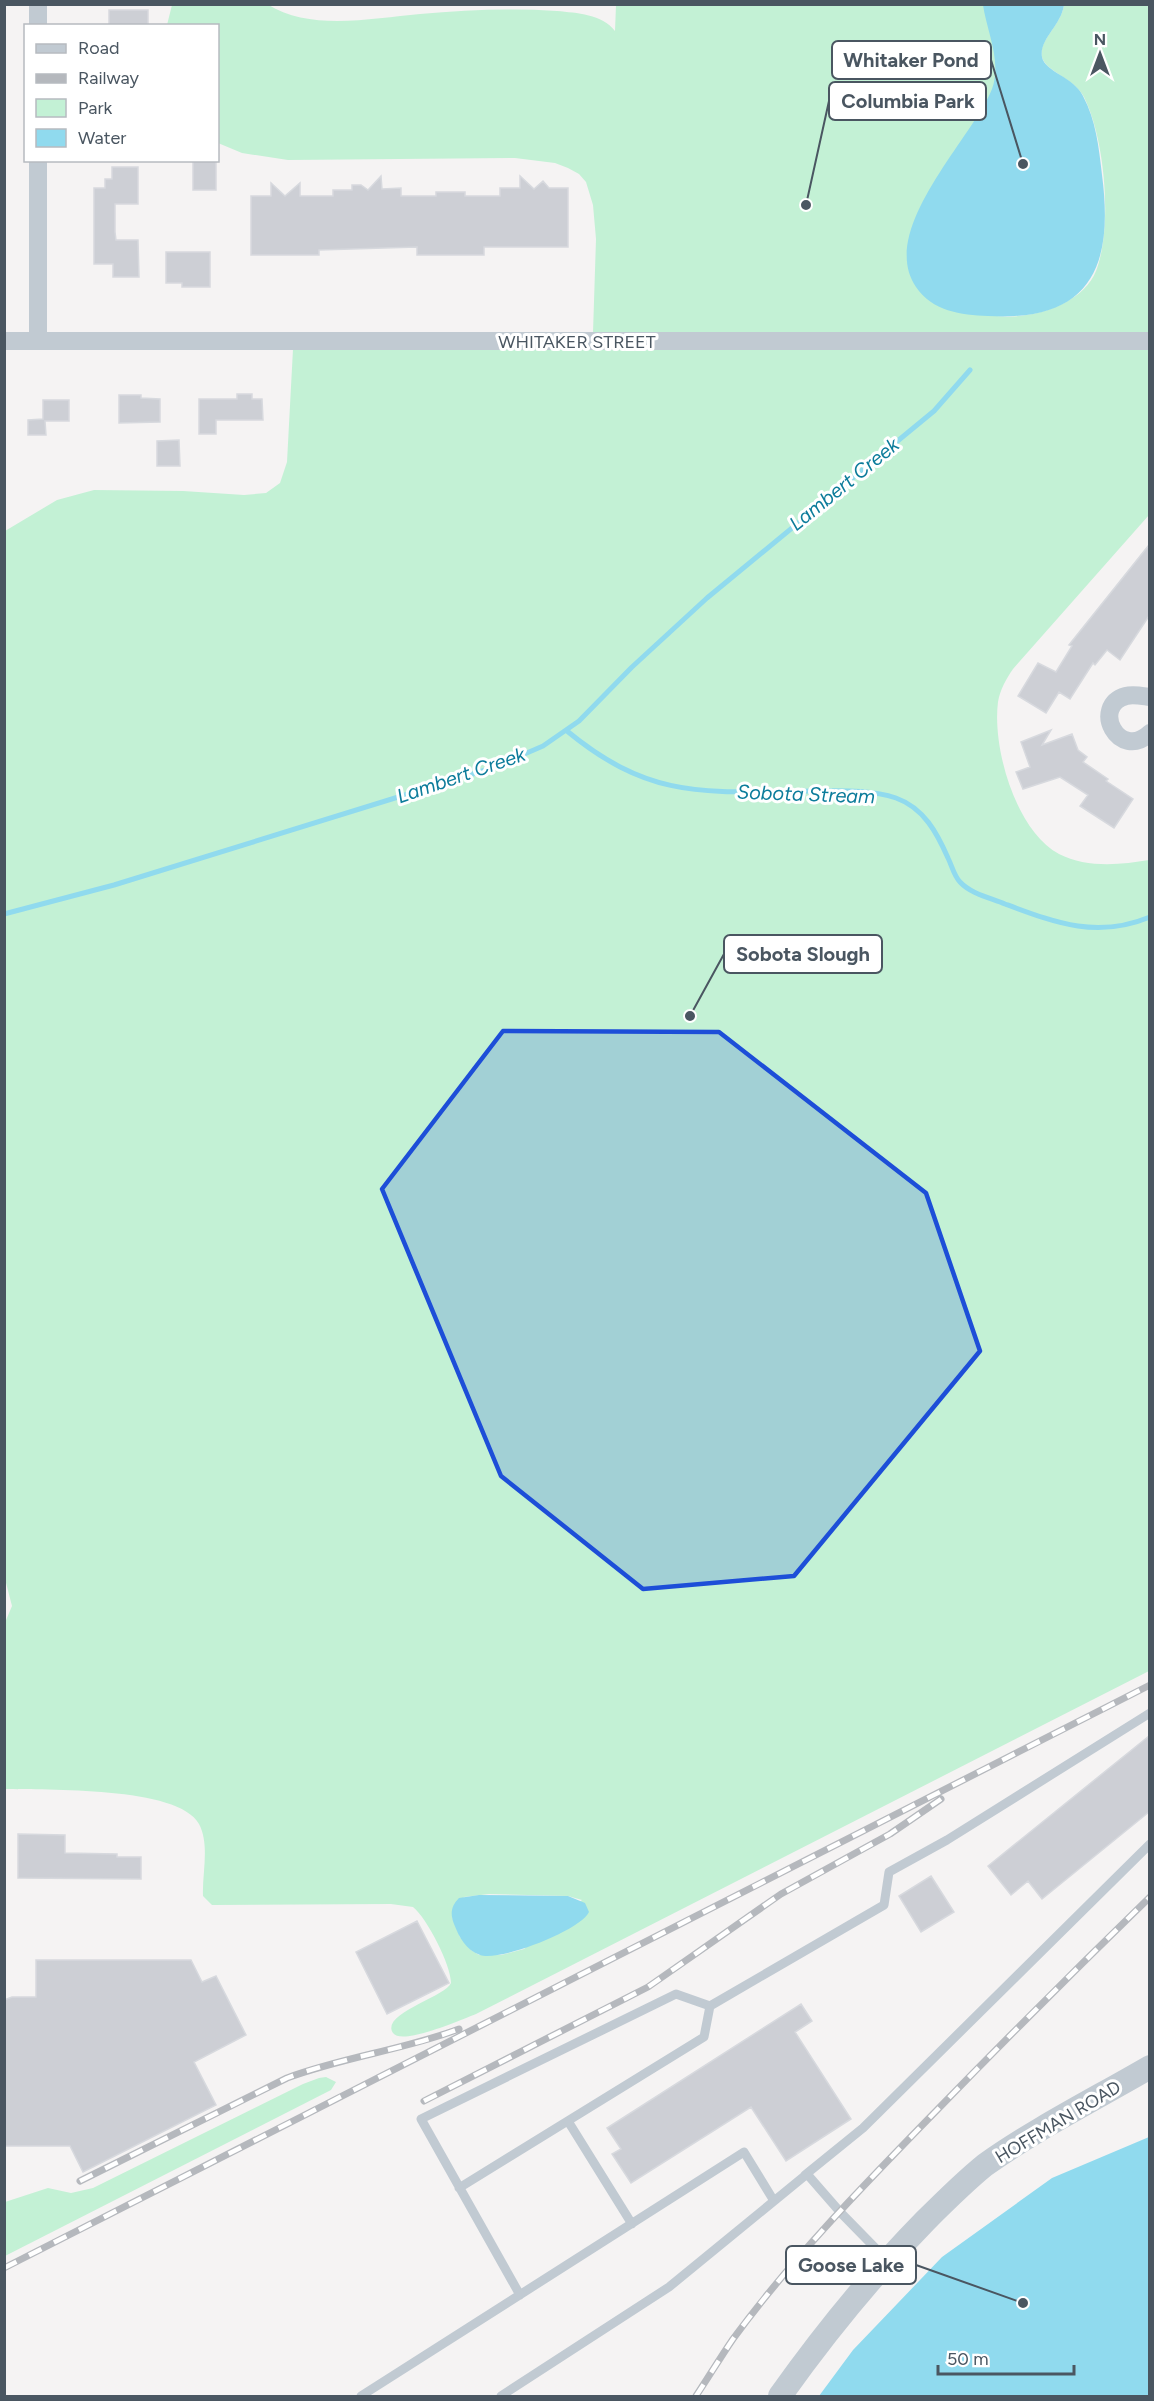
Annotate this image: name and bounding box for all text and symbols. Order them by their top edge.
legend [24,24,219,162]
north arrow [1070,24,1130,84]
text: N [1094,30,1106,49]
text: Road [78,37,119,59]
callout: Whitaker Pond [832,41,991,79]
text: Whitaker Pond [843,48,979,72]
text: Railway [78,67,140,89]
callout: Columbia Park [829,82,986,120]
text: Columbia Park [841,89,975,113]
text: Park [78,97,113,119]
text: Water [78,127,126,149]
street label: WHITAKER STREET [498,331,656,353]
water label: Lambert Creek [784,432,905,536]
water label: Lambert Creek [394,741,530,808]
water label: Sobota Stream [737,780,875,808]
callout: Sobota Slough [724,935,882,973]
text: Sobota Slough [736,942,870,966]
street label: HOFFMAN ROAD [991,2076,1125,2168]
callout: Goose Lake [786,2246,916,2284]
text: Goose Lake [798,2253,904,2277]
scale bar [938,2338,1074,2376]
text: 50 m [947,2348,989,2370]

